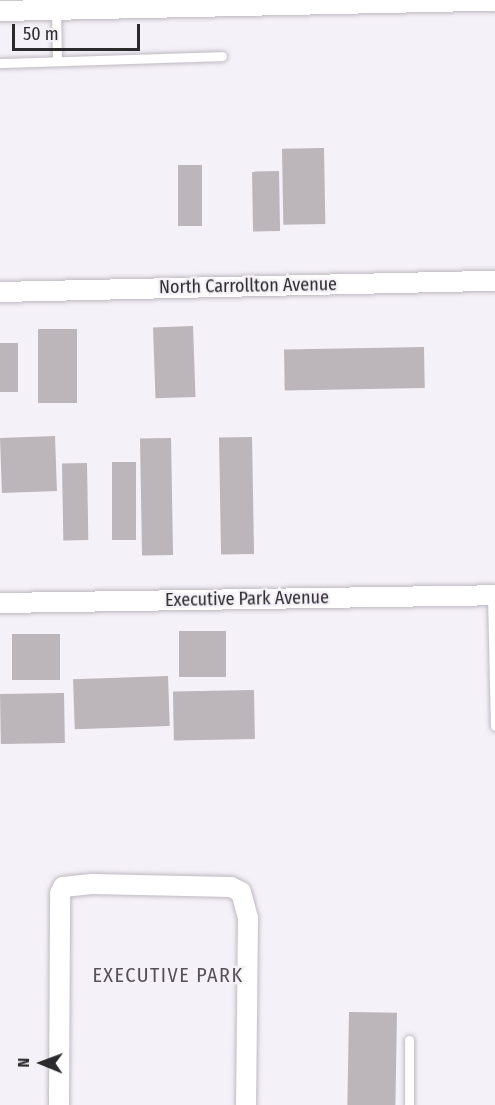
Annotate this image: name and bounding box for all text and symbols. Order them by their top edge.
scale bar [15,12,142,50]
text: 50 m [23,23,59,45]
street label: North Carrollton Avenue [159,274,337,298]
street label: Executive Park Avenue [165,587,329,611]
district label: EXECUTIVE PARK [92,963,244,987]
north arrow [12,1033,72,1093]
text: N [14,1058,33,1068]

